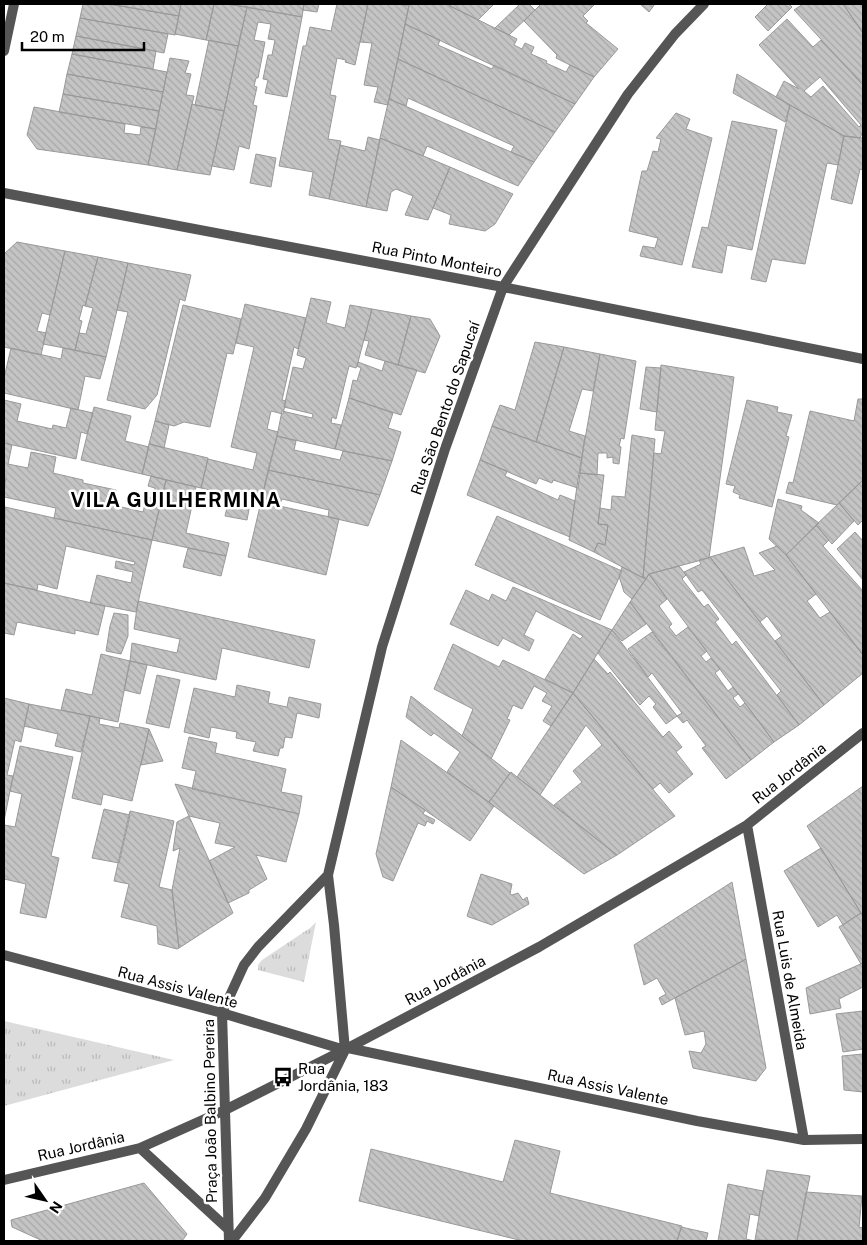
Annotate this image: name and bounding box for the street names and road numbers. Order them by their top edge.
street label: Rua Pinto Monteiro [370,238,504,280]
street label: Rua São Bento do Sapucaí [407,319,483,497]
street label: Rua Jordânia [749,739,829,807]
street label: Rua Luis de Almeida [769,909,811,1051]
street label: Rua Jordânia [402,952,488,1008]
street label: Rua Assis Valente [116,963,240,1011]
street label: Praça João Balbino Pereira [200,1019,220,1203]
street label: Rua Assis Valente [546,1066,670,1108]
street label: Rua Jordânia [36,1128,126,1164]

